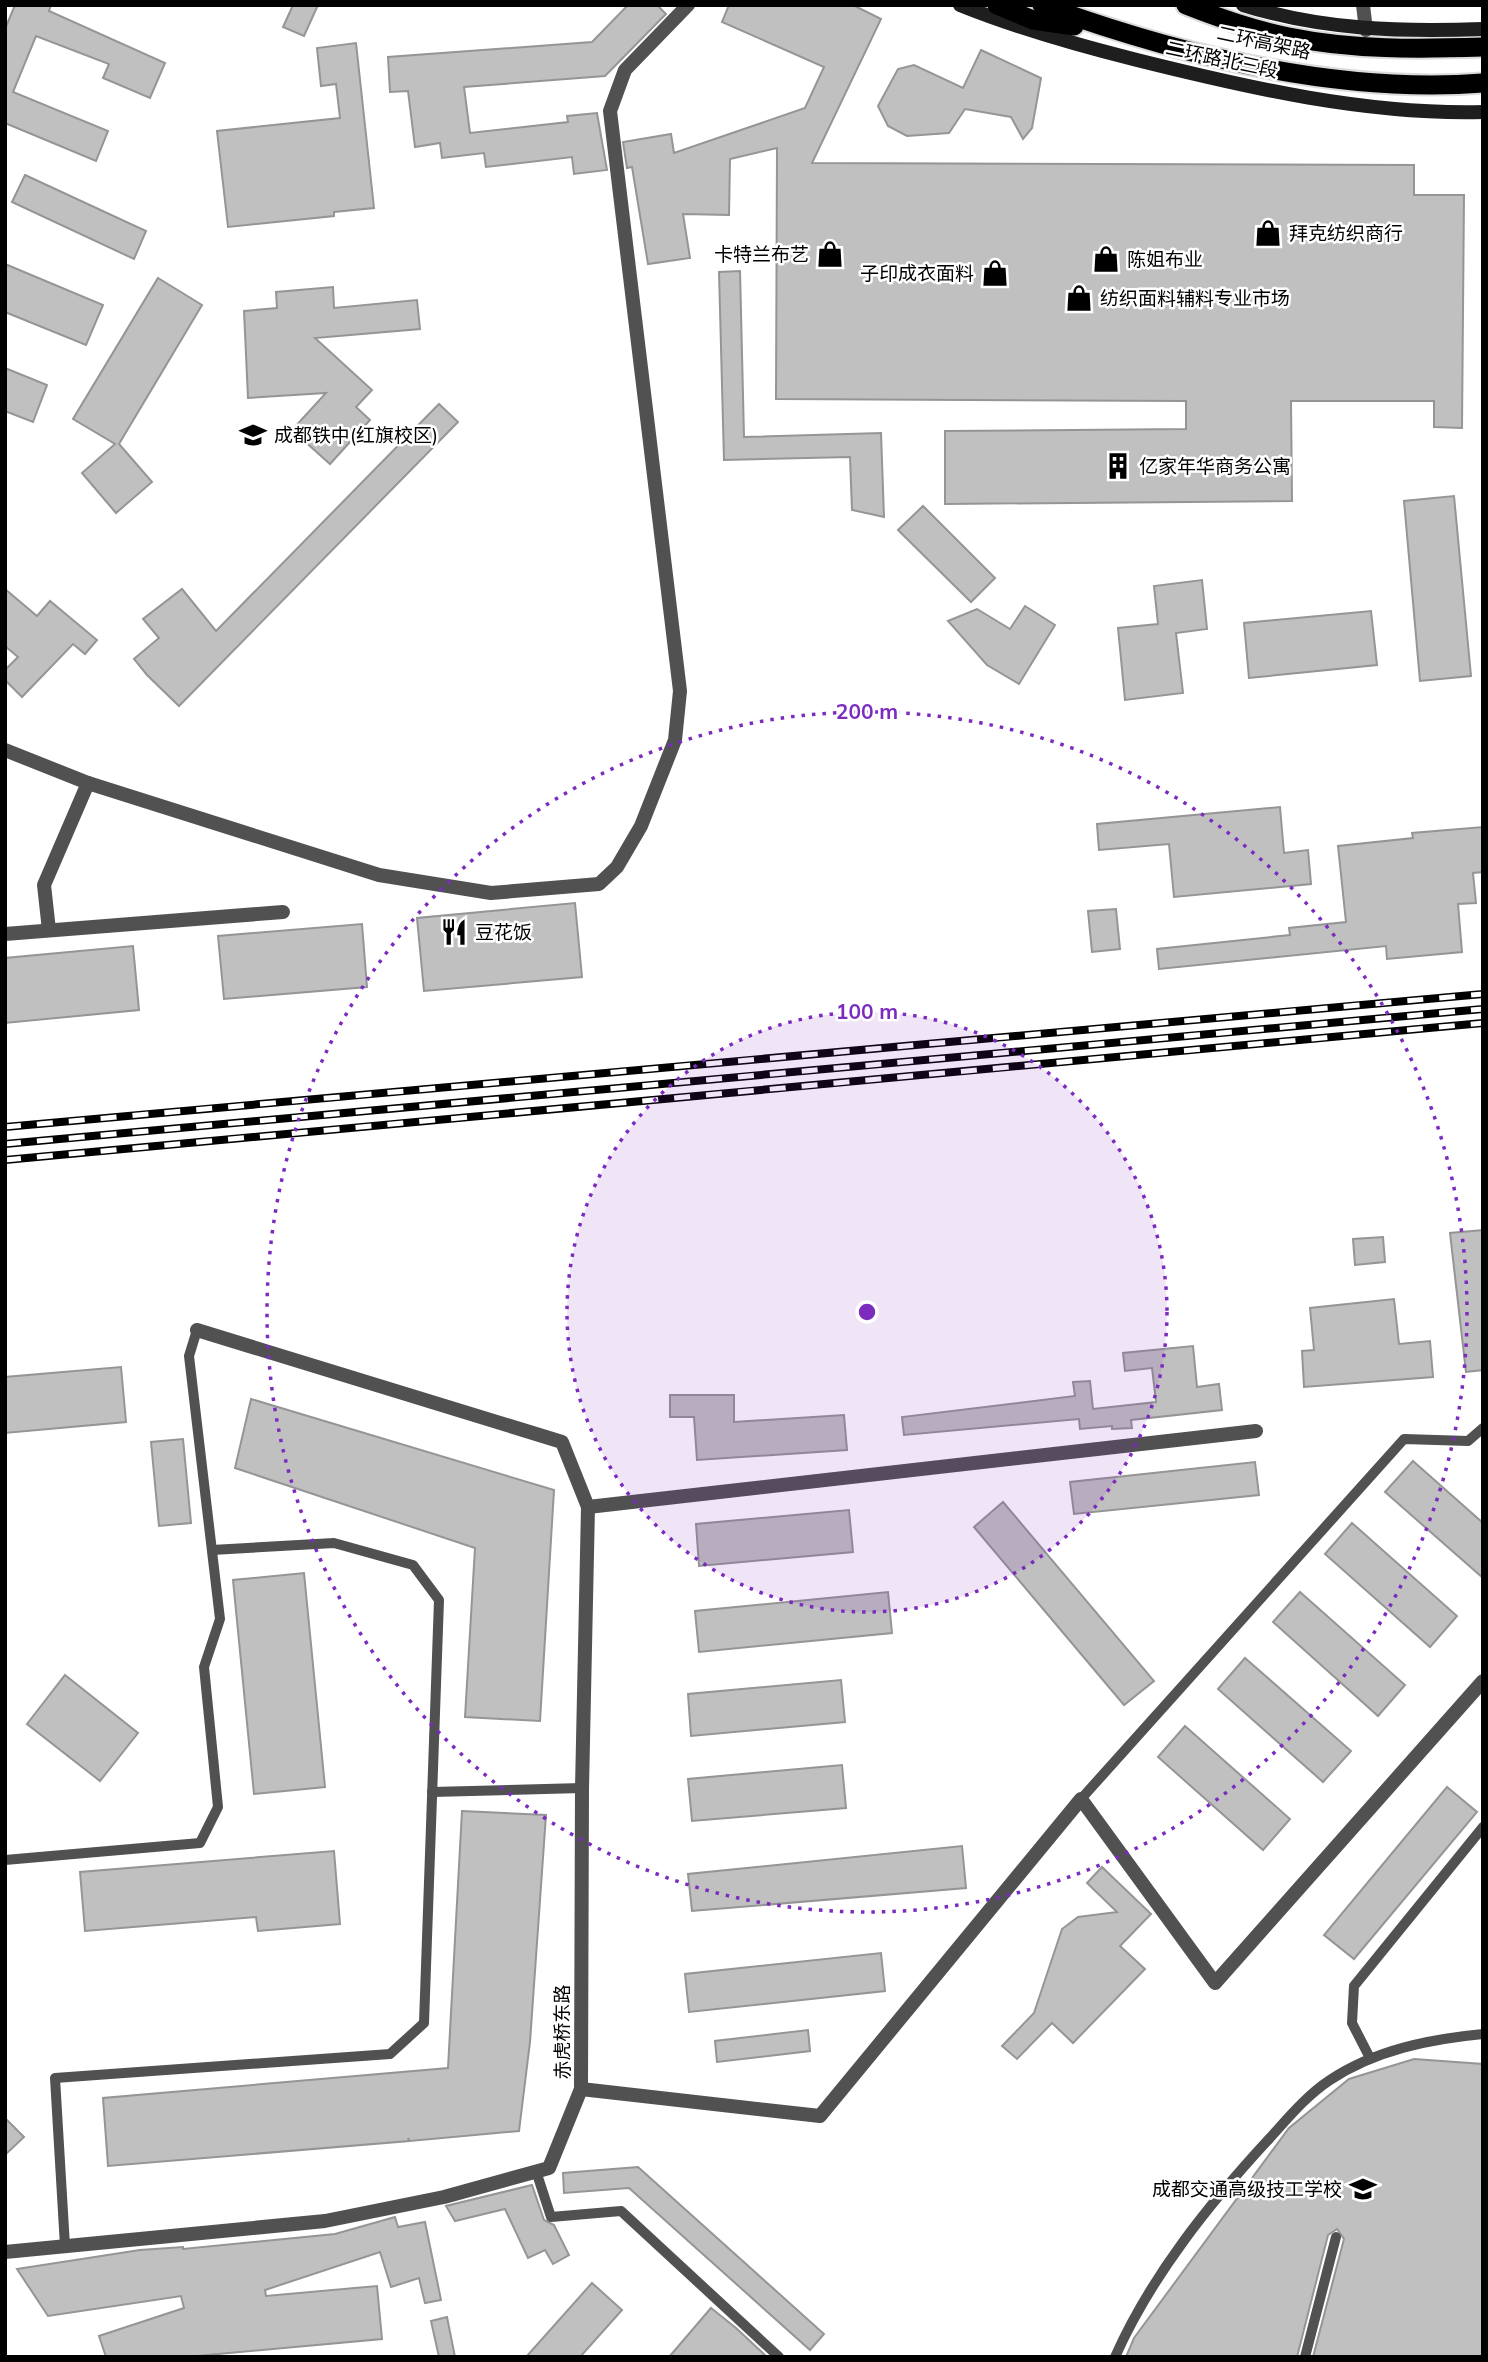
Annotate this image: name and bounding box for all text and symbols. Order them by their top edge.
street label: 二环高架路 [1215,20,1313,64]
street label: 二环路北三段 [1164,35,1280,83]
shop icon: 拜克纺织商行 [1253,218,1283,248]
place label: 拜克纺织商行 [1289,221,1403,245]
shop icon: 卡特兰布艺 [815,239,845,269]
place label: 卡特兰布艺 [714,242,809,266]
shop icon: 陈姐布业 [1091,244,1121,274]
place label: 陈姐布业 [1127,247,1203,271]
shop icon: 子印成衣面料 [980,258,1010,288]
place label: 子印成衣面料 [860,261,974,285]
shop icon: 纺织面料辅料专业市场 [1064,283,1094,313]
place label: 纺织面料辅料专业市场 [1100,286,1290,310]
school or university icon: 成都铁中(红旗校区) [238,420,268,450]
place label: 成都铁中(红旗校区) [274,423,438,447]
building icon: 亿家年华商务公寓 [1103,451,1133,481]
place label: 亿家年华商务公寓 [1139,454,1291,478]
text: 200 m [836,698,898,724]
restaurant icon: 豆花饭 [439,917,469,947]
place label: 豆花饭 [475,920,532,944]
text: 100 m [836,998,898,1024]
centre of rings [855,1300,879,1324]
street label: 赤虎桥东路 [550,1984,574,2080]
school or university icon: 成都交通高级技工学校 [1348,2174,1378,2204]
place label: 成都交通高级技工学校 [1152,2177,1342,2201]

